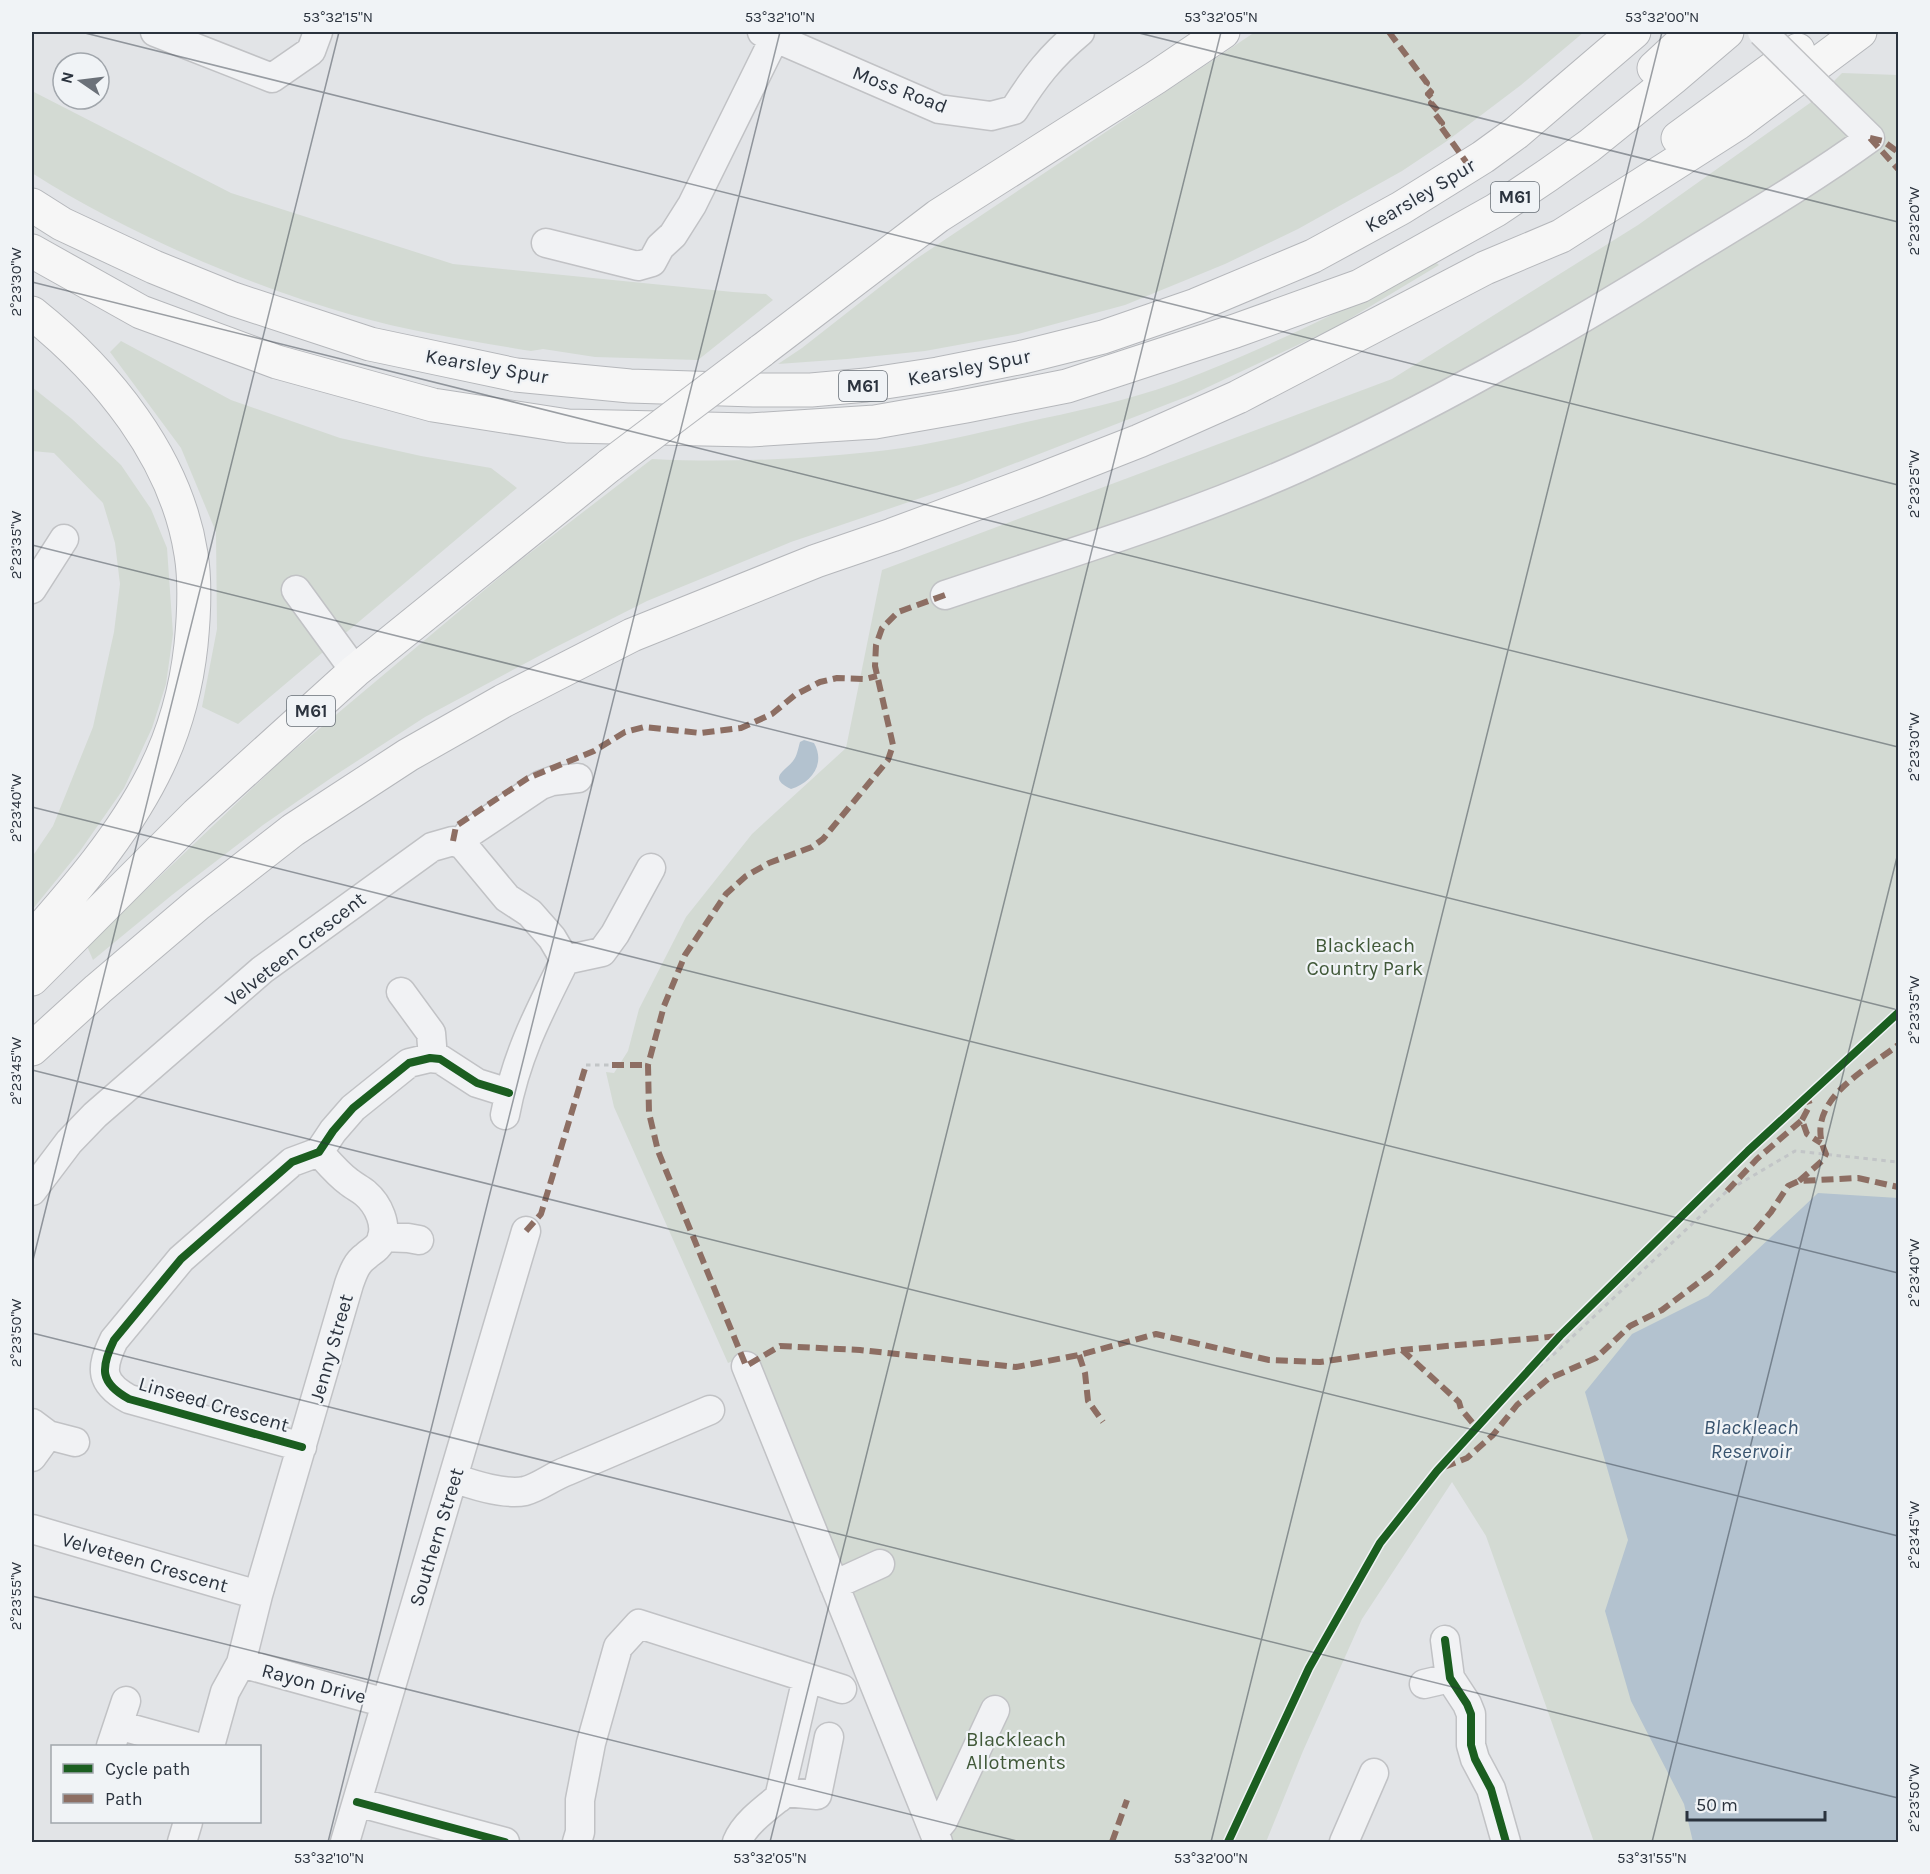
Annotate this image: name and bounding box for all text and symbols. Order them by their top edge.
text: 53°32'15"N [303,8,373,26]
text: 53°32'10"N [745,8,815,26]
text: 53°32'05"N [1184,8,1258,26]
text: 53°32'00"N [1625,8,1699,26]
north arrow [51,51,111,111]
street label: Moss Road [849,61,950,118]
text: N [56,70,78,85]
street label: Kearsley Spur [1361,153,1480,237]
road number: M61 [1491,182,1539,212]
text: 2°23'20"W [1905,186,1923,255]
text: 2°23'30"W [7,247,25,317]
street label: Kearsley Spur [424,344,551,389]
street label: Kearsley Spur [906,344,1033,391]
road number: M61 [839,371,887,401]
text: 2°23'25"W [1905,449,1923,518]
text: 2°23'35"W [7,510,25,579]
road number: M61 [287,696,335,726]
text: 2°23'30"W [1905,712,1923,782]
text: 2°23'40"W [7,773,25,842]
street label: Velveteen Crescent [220,887,371,1011]
park label: Blackleach Country Park [1307,934,1423,980]
text: 2°23'35"W [1905,975,1923,1044]
text: 2°23'45"W [7,1036,25,1105]
text: 2°23'40"W [1905,1238,1923,1307]
street label: Jenny Street [305,1291,358,1405]
text: 2°23'50"W [7,1298,25,1367]
street label: Linseed Crescent [136,1372,292,1437]
water label: Blackleach Reservoir [1704,1415,1798,1463]
street label: Southern Street [404,1465,469,1609]
text: 2°23'45"W [1905,1500,1923,1569]
street label: Velveteen Crescent [59,1528,231,1597]
text: 2°23'55"W [7,1561,25,1630]
street label: Rayon Drive [259,1659,369,1708]
park label: Blackleach Allotments [966,1728,1066,1774]
legend [51,1745,261,1823]
text: Cycle path [105,1758,190,1780]
text: 2°23'50"W [1905,1763,1923,1832]
scale bar [1687,1784,1825,1822]
text: Path [105,1788,143,1810]
text: 50 m [1696,1794,1738,1816]
text: 53°32'10"N [294,1849,364,1867]
text: 53°32'05"N [733,1849,807,1867]
text: 53°32'00"N [1174,1849,1248,1867]
text: 53°31'55"N [1617,1849,1687,1867]

